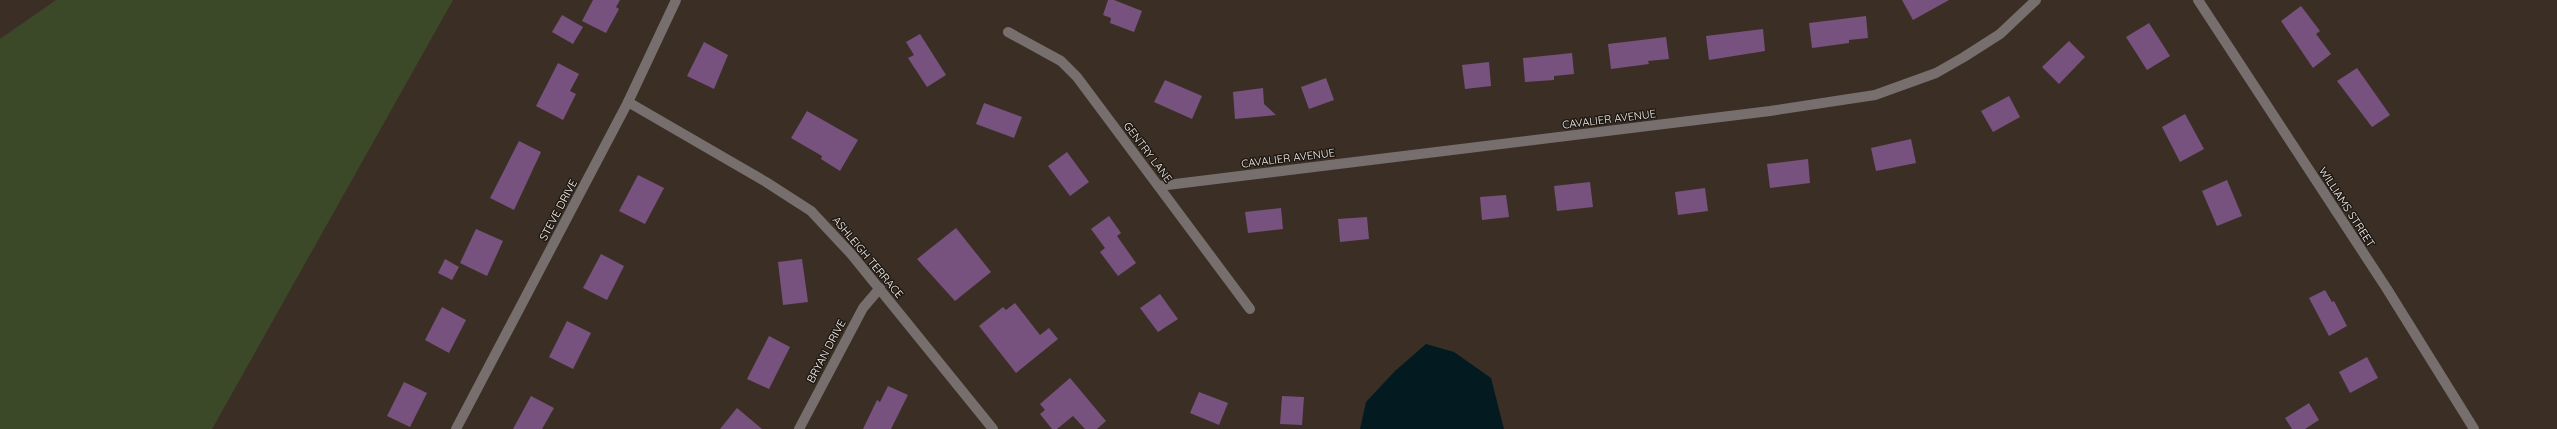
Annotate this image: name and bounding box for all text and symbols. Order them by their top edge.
street label: CAVALIER AVENUE [1561,106,1657,132]
street label: GENTRY LANE [1121,119,1175,185]
street label: CAVALIER AVENUE [1240,145,1336,171]
street label: WILLIAMS STREET [2316,164,2378,250]
street label: STEVE DRIVE [536,177,580,243]
street label: ASHLEIGH TERRACE [830,213,906,301]
street label: BRYAN DRIVE [803,317,849,385]

